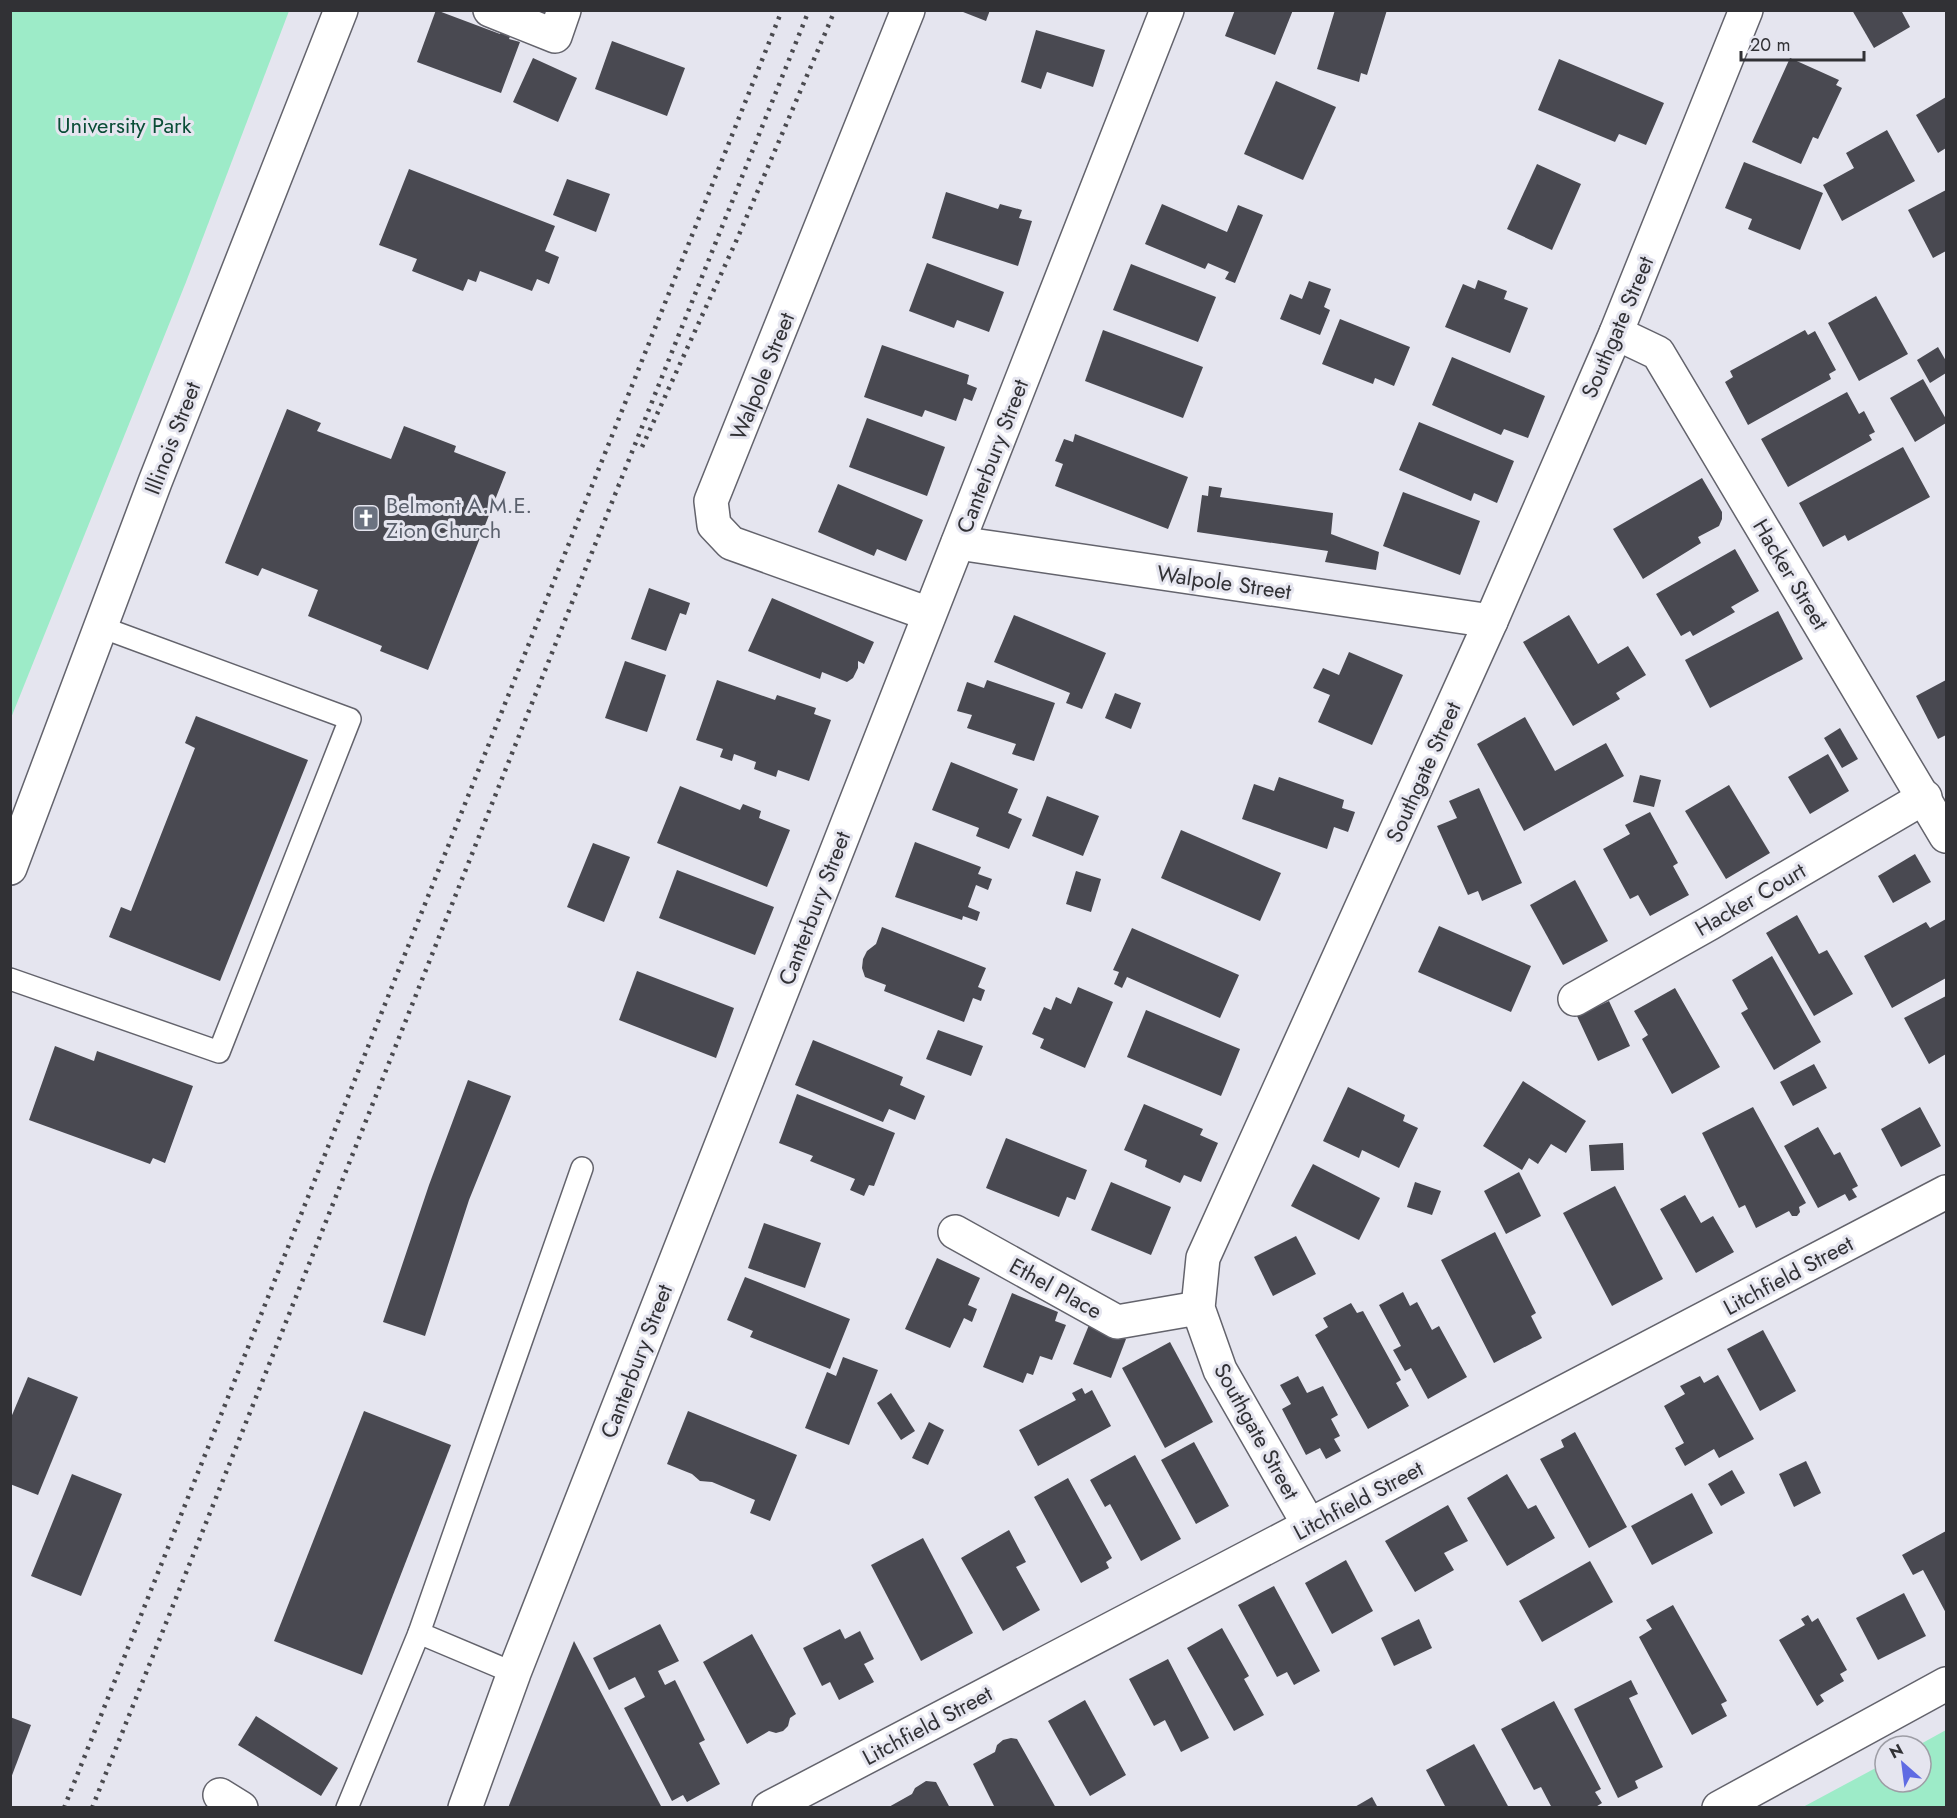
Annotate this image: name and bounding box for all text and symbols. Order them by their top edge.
scale bar [1741,24,1864,62]
text: 20 m [1750,32,1790,58]
park label: University Park [57,109,192,141]
street label: Southgate Street [1573,250,1662,403]
street label: Walpole Street [722,307,802,445]
street label: Canterbury Street [948,374,1036,538]
street label: Illinois Street [136,376,208,499]
place label: Belmont A.M.E. Zion Church [386,489,532,546]
church icon: Belmont A.M.E. Zion Church [351,503,381,533]
street label: Hacker Street [1745,513,1837,636]
street label: Walpole Street [1155,557,1294,607]
street label: Southgate Street [1378,696,1469,848]
street label: Canterbury Street [770,826,858,990]
street label: Hacker Court [1689,854,1812,944]
street label: Litchfield Street [1717,1227,1859,1323]
street label: Ethel Place [1004,1249,1108,1327]
street label: Canterbury Street [592,1279,680,1443]
street label: Southgate Street [1206,1357,1308,1506]
street label: Litchfield Street [1287,1452,1429,1548]
street label: Litchfield Street [856,1677,998,1773]
north arrow [1873,1734,1933,1794]
text: N [1885,1738,1907,1764]

